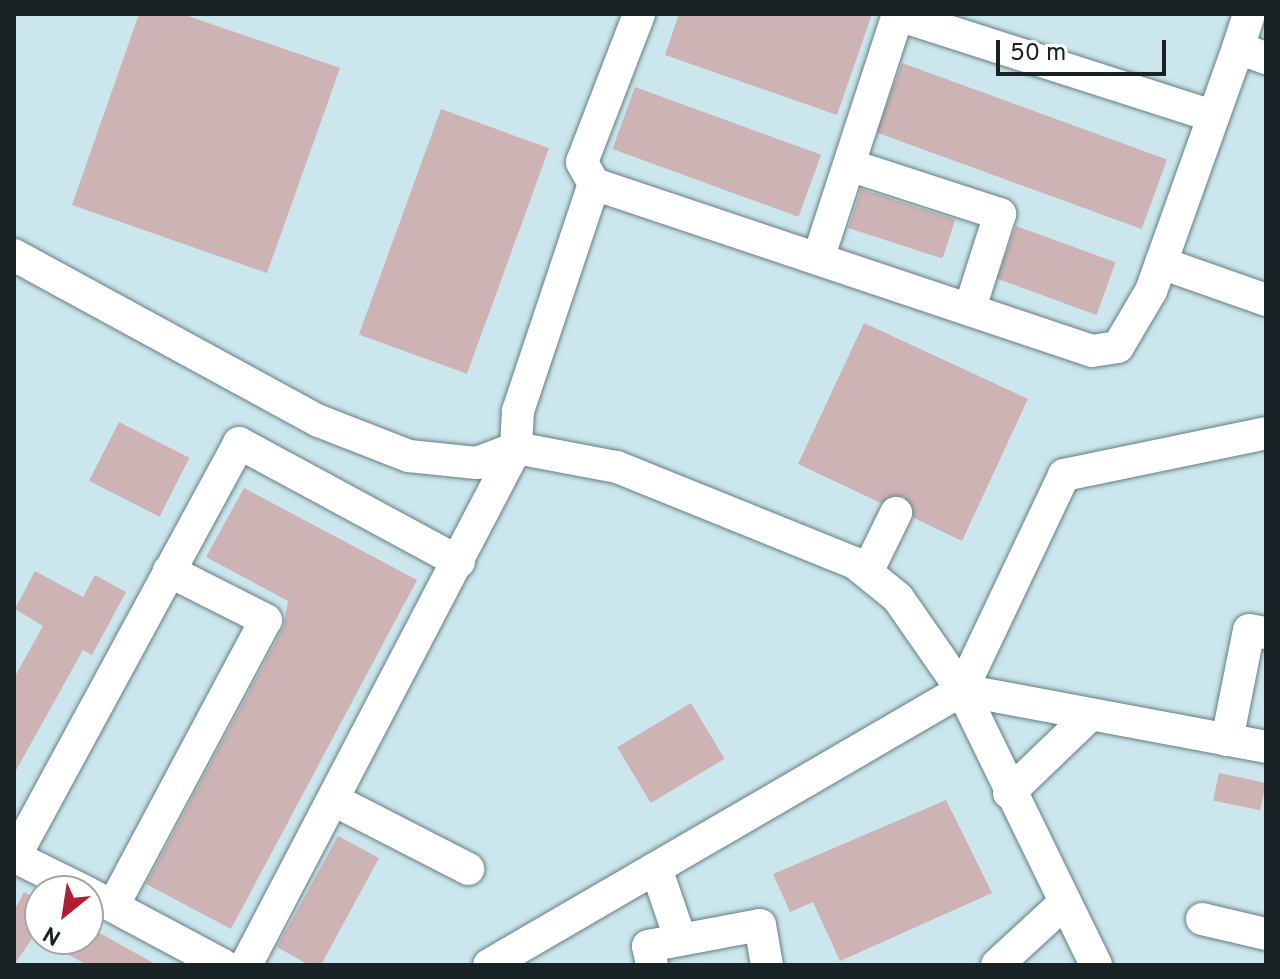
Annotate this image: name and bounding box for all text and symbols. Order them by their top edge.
scale bar [1000,24,1170,74]
text: 50 m [1010,39,1066,69]
north arrow [24,875,104,955]
text: N [39,919,66,950]

